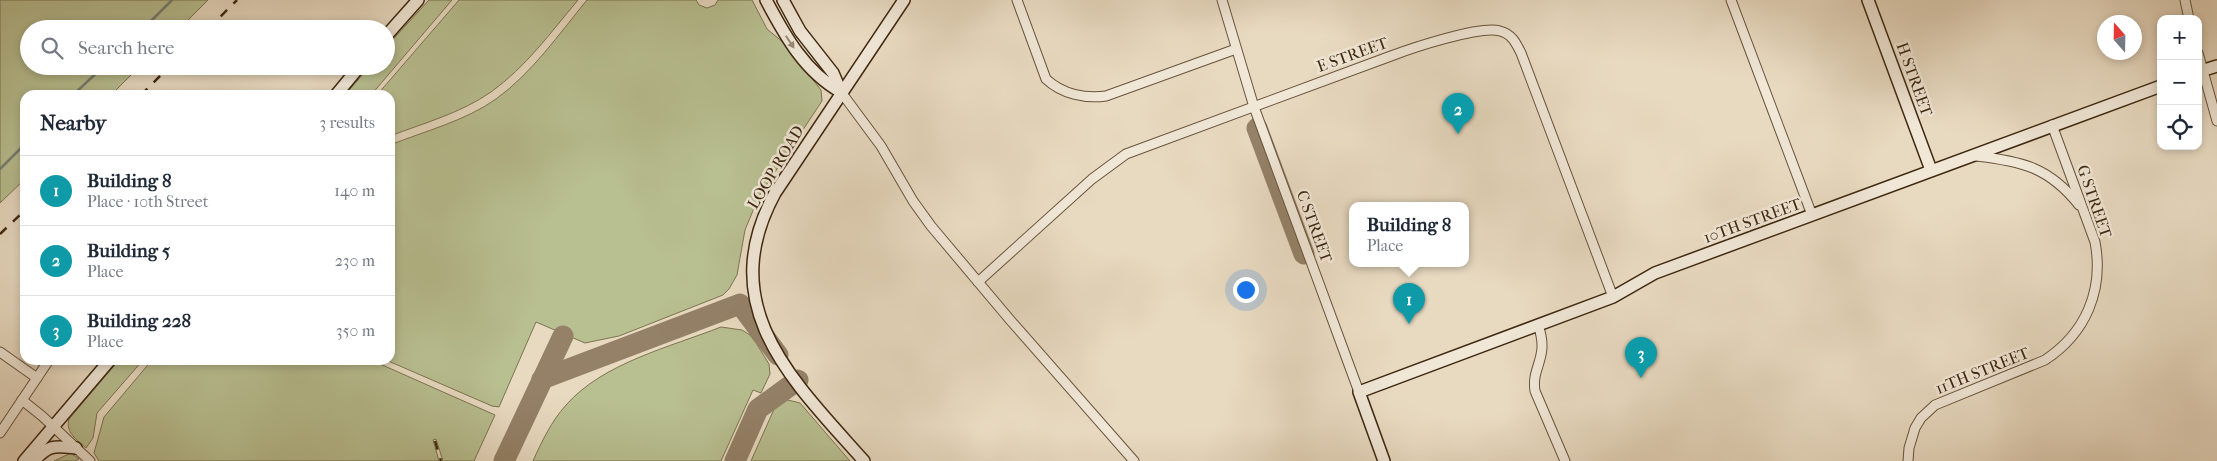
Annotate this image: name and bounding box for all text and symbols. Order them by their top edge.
north arrow [2097,15,2142,60]
map controls [2157,15,2202,150]
button: + [2157,15,2202,60]
search box [20,20,395,75]
street label: E STREET [1314,33,1390,76]
icon: search [38,34,66,62]
one-way arrow [785,35,795,49]
text: Search here [78,37,174,59]
street label: H STREET [1892,40,1937,119]
button: − [2157,60,2202,105]
pin: 2 [1442,93,1474,134]
button: locate [2157,105,2202,150]
text: Nearby [40,111,106,135]
text: 3 results [319,113,375,132]
street label: LOOP ROAD [743,122,808,212]
street label: G STREET [2073,162,2116,240]
text: Building 8 [87,170,172,192]
text: 1 [53,181,59,200]
text: 140 m [334,181,375,200]
street label: C STREET [1293,188,1336,265]
text: Place · 10th Street [87,192,208,211]
street label: 10TH STREET [1701,194,1804,247]
popup [1349,202,1469,267]
text: Building 8 [1367,214,1451,236]
text: Place [1367,236,1403,255]
text: Building 5 [87,240,170,262]
text: 2 [52,251,60,270]
text: 230 m [335,251,375,270]
text: Place [87,262,123,281]
your location [1233,277,1259,303]
pin: 1 [1393,283,1425,324]
text: Building 228 [87,310,191,332]
text: 3 [53,321,59,340]
text: 350 m [336,321,375,340]
text: Place [87,332,123,351]
pin: 3 [1625,337,1657,378]
street label: 11TH STREET [1933,343,2032,398]

